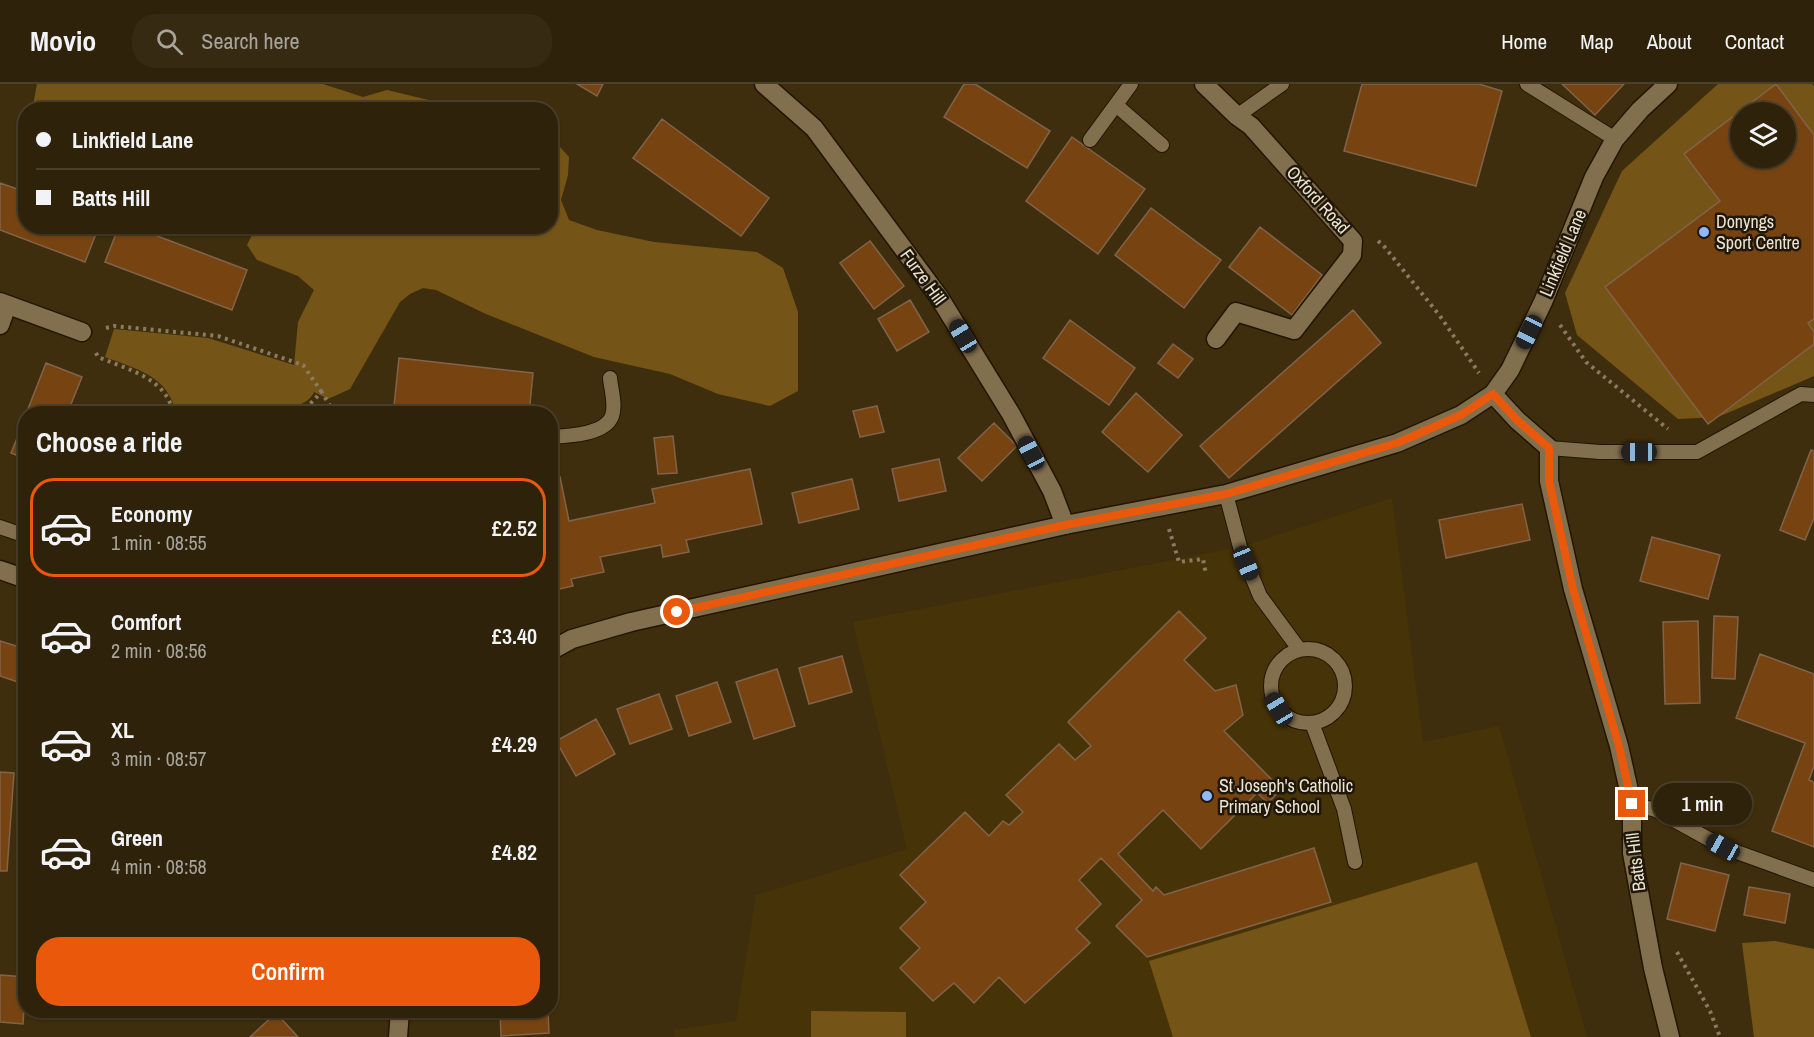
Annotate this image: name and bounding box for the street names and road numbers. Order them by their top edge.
street label: Oxford Road [1281,160,1356,239]
street label: Linkfield Lane [1533,205,1592,300]
street label: Furze Hill [895,244,952,310]
street label: Batts Hill [1619,831,1652,893]

